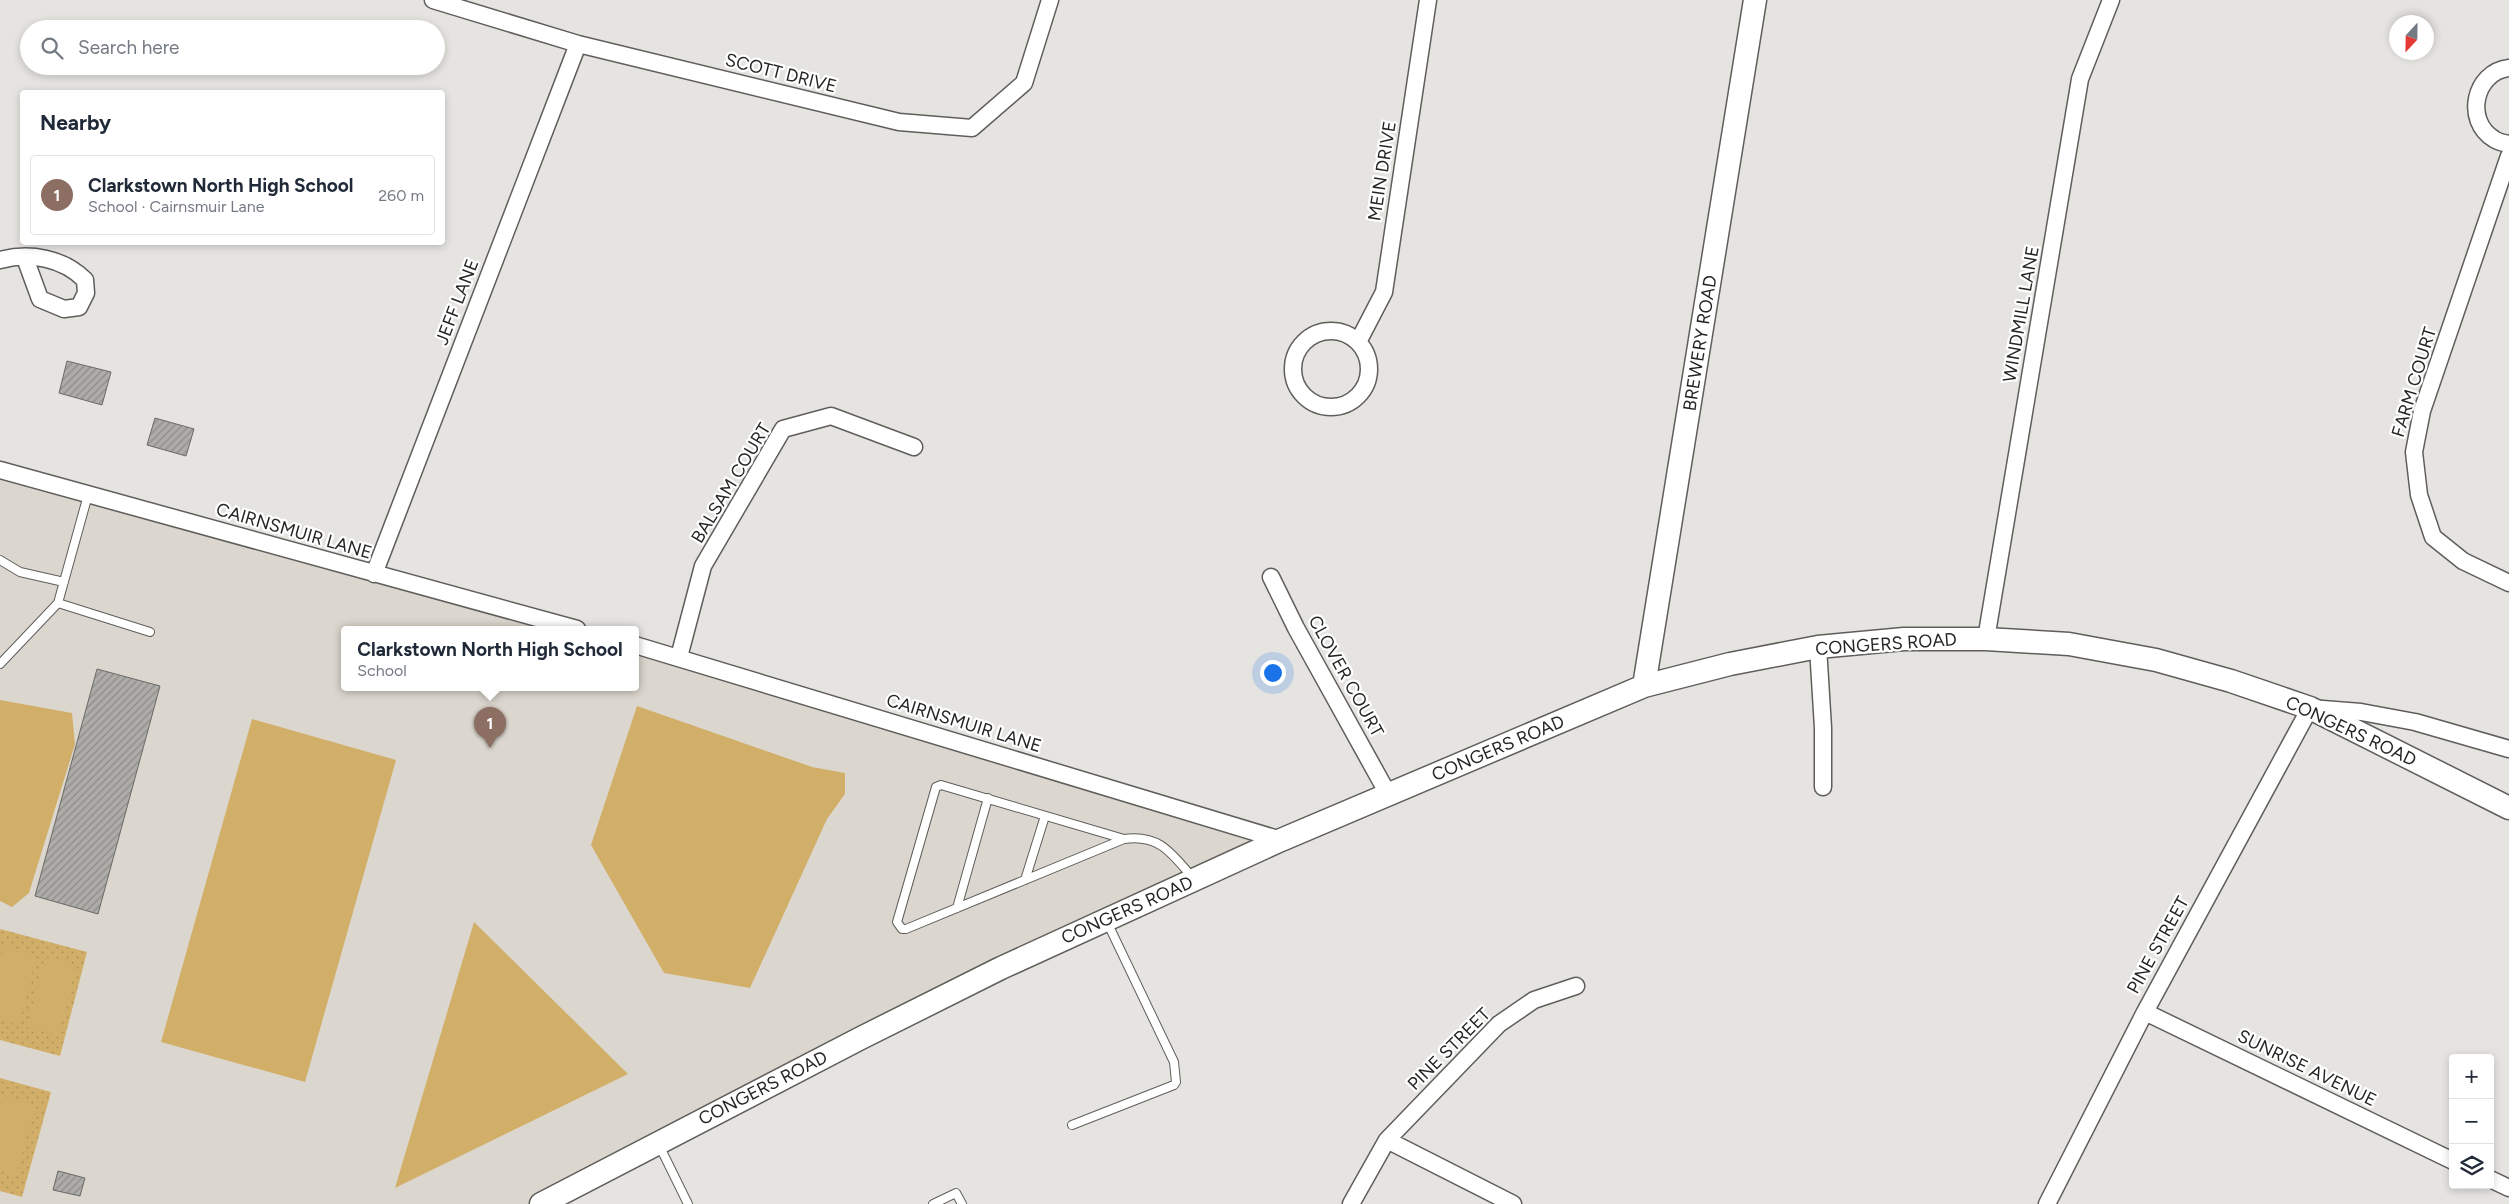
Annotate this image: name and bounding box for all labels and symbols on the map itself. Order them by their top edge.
north arrow [2389,15,2434,60]
street label: SCOTT DRIVE [723,49,839,97]
street label: MEIN DRIVE [1363,119,1401,223]
street label: WINDMILL LANE [1998,244,2044,384]
street label: JEFF LANE [431,256,483,348]
street label: BREWERY ROAD [1678,273,1722,413]
street label: FARM COURT [2387,324,2441,440]
street label: BALSAM COURT [686,419,776,547]
street label: CAIRNSMUIR LANE [214,498,374,564]
street label: CLOVER COURT [1304,611,1388,741]
street label: CONGERS ROAD [1815,628,1957,660]
your location [1260,660,1286,686]
street label: CAIRNSMUIR LANE [884,689,1044,757]
street label: CONGERS ROAD [2282,691,2420,771]
pin: 1 [474,707,506,748]
street label: CONGERS ROAD [1428,710,1568,786]
street label: CONGERS ROAD [1058,871,1196,949]
street label: PINE STREET [2122,892,2194,997]
street label: PINE STREET [1403,1003,1495,1095]
street label: SUNRISE AVENUE [2234,1025,2380,1111]
street label: CONGERS ROAD [695,1046,831,1130]

